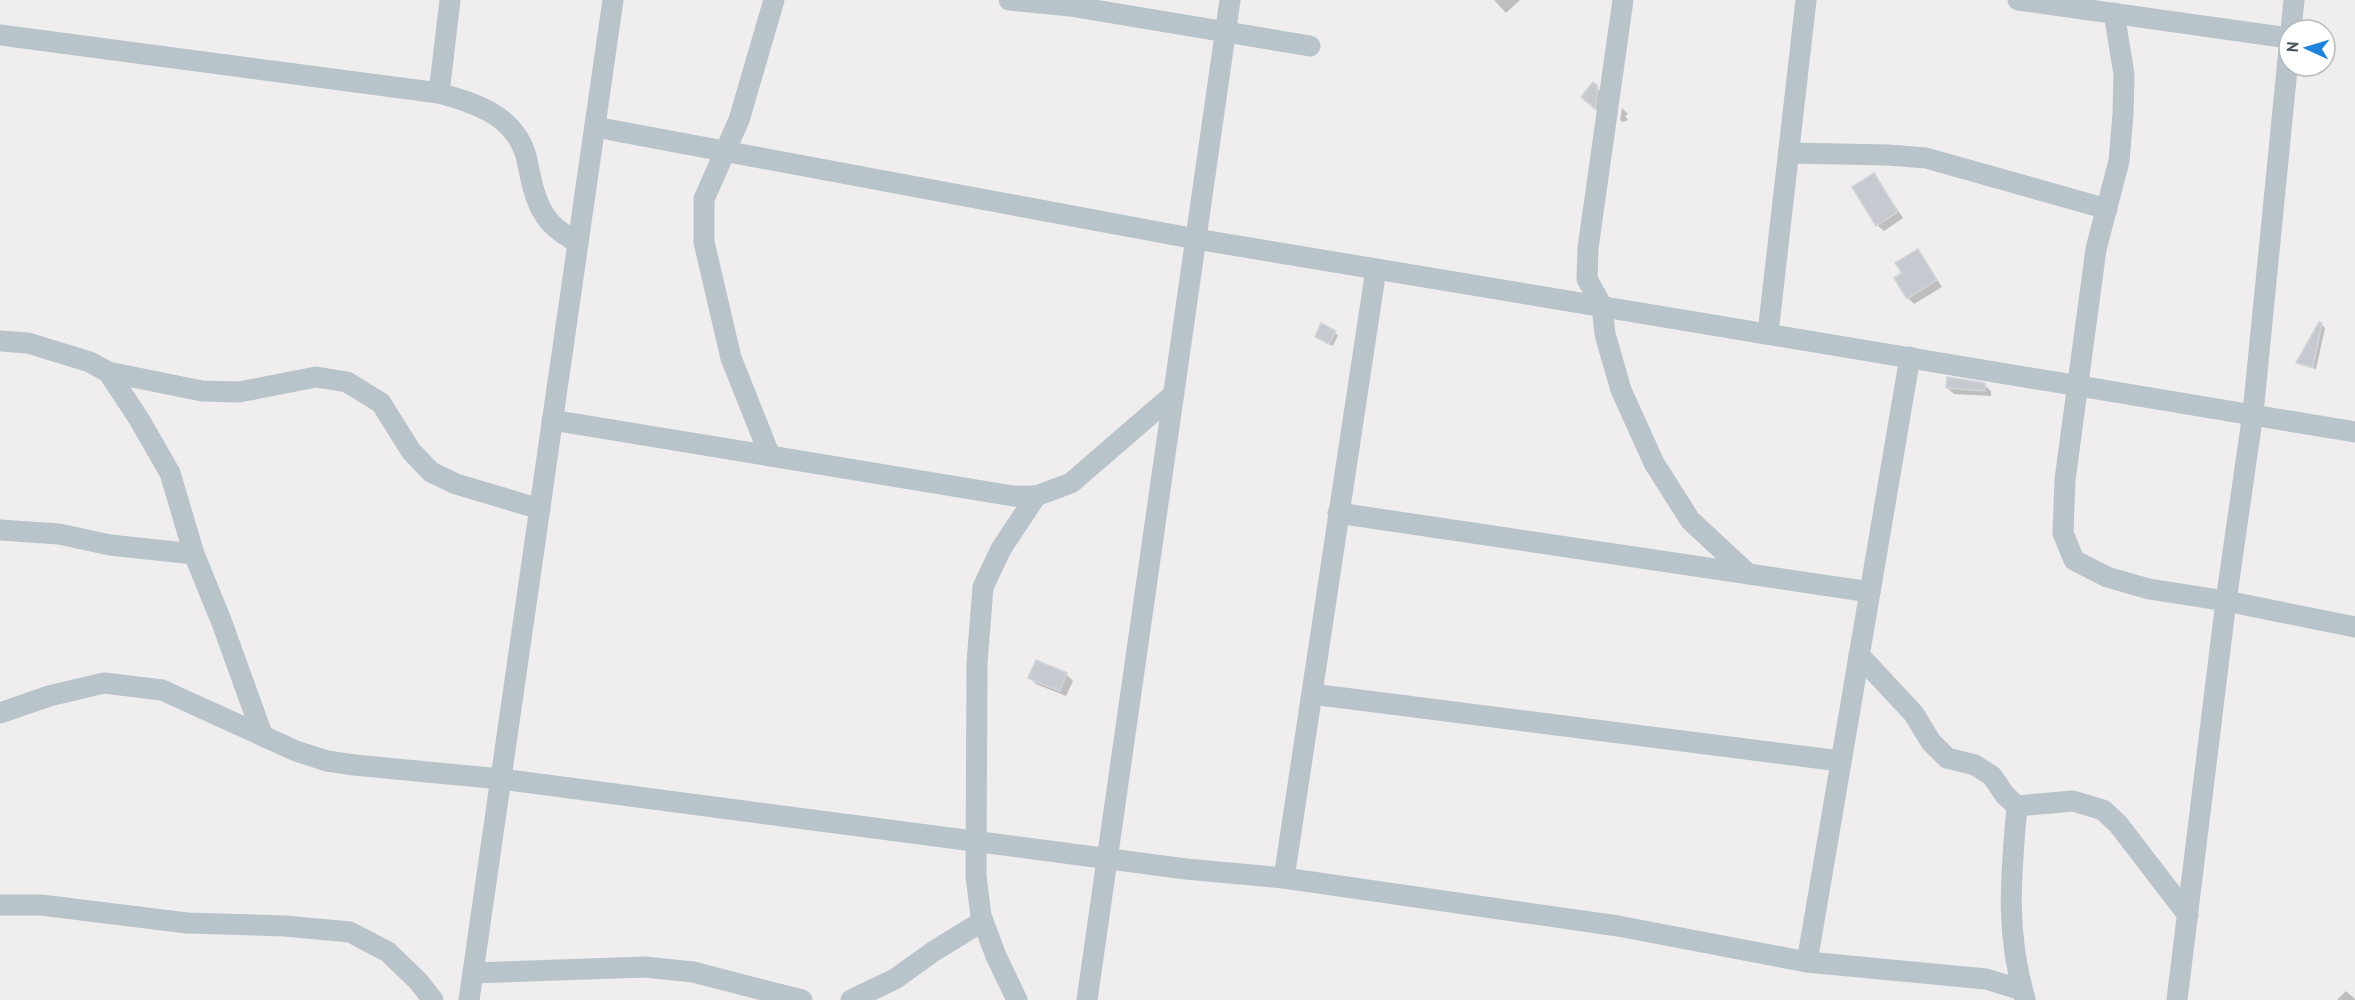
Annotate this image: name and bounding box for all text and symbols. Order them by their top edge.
north arrow [2277,18,2337,78]
text: N [2282,41,2302,53]

